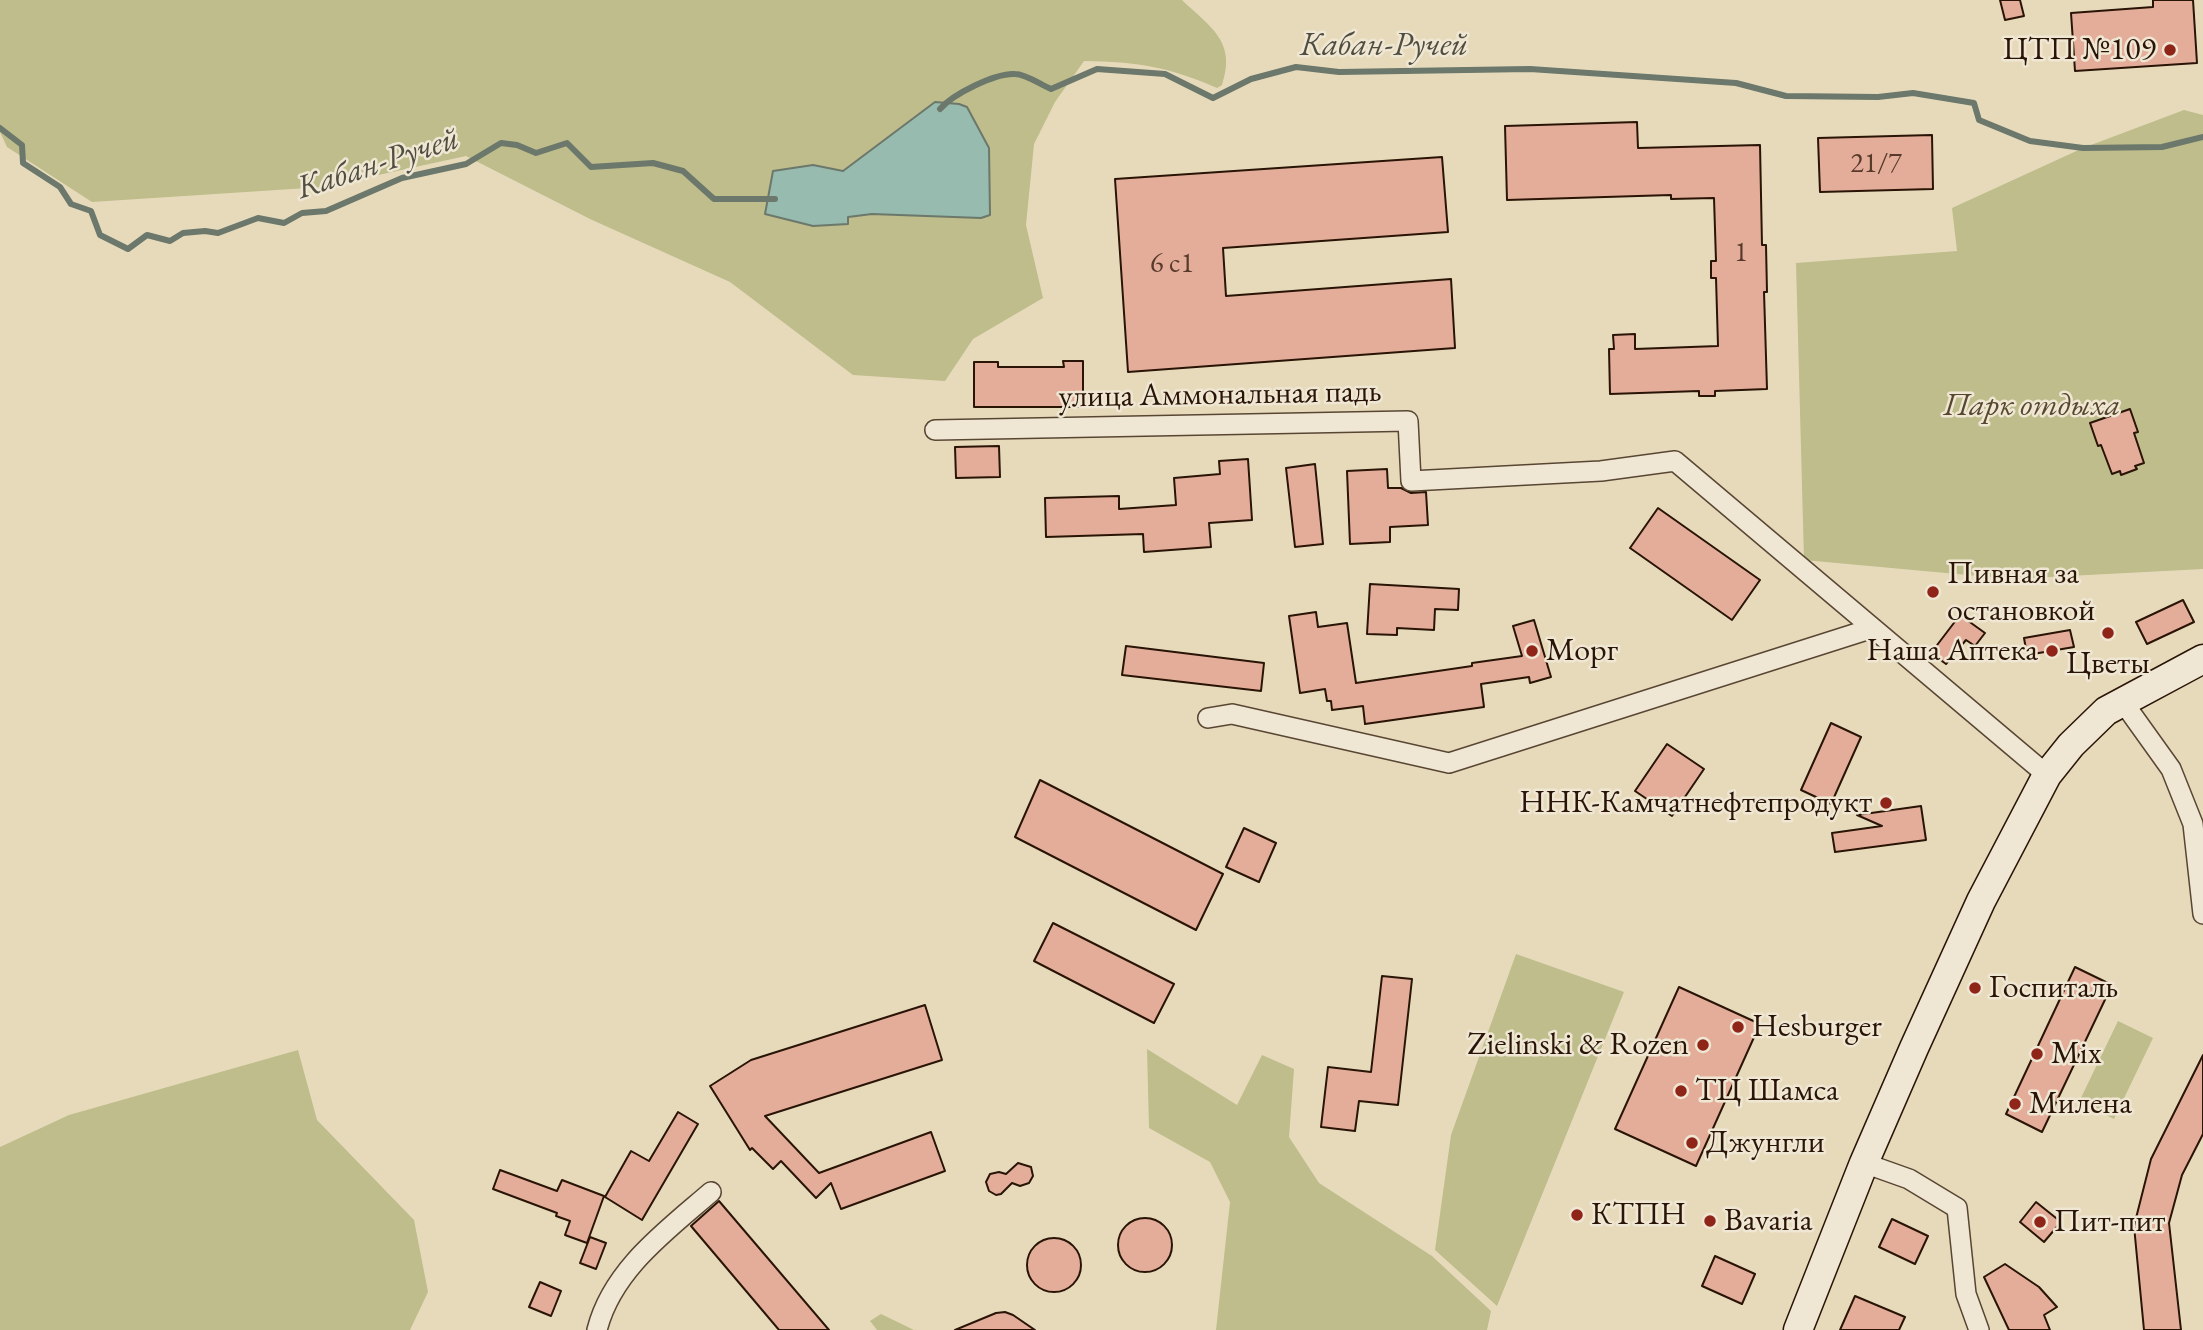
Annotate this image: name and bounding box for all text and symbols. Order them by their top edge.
water label: Кабан-Ручей [1300,26,1468,66]
place label: ЦТП №109 [2003,31,2156,69]
marker: ЦТП №109 [2162,42,2178,58]
water label: Кабан-Ручей [292,119,464,209]
house number: 21/7 [1850,147,1902,181]
house number: 1 [1734,236,1748,270]
house number: 6 с1 [1150,247,1194,281]
street label: улица Аммональная падь [1058,373,1382,417]
park label: Парк отдыха [1944,387,2120,425]
place label: Пивная за остановкой [1947,555,2095,630]
marker: Пивная за остановкой [1925,584,1941,600]
marker: Цветы [2100,625,2116,641]
place label: Морг [1546,632,1618,670]
place label: Наша Аптека [1867,632,2038,670]
marker: Морг [1524,643,1540,659]
marker: Наша Аптека [2044,643,2060,659]
place label: Цветы [2066,645,2150,683]
place label: ННК-Камчатнефтепродукт [1519,784,1872,822]
marker: ННК-Камчатнефтепродукт [1878,795,1894,811]
place label: Госпиталь [1989,969,2118,1007]
marker: Госпиталь [1967,980,1983,996]
place label: Hesburger [1752,1008,1882,1046]
marker: Hesburger [1730,1019,1746,1035]
place label: Zielinski & Rozen [1467,1026,1689,1064]
place label: Mix [2051,1035,2101,1073]
marker: Zielinski & Rozen [1695,1037,1711,1053]
marker: Mix [2029,1046,2045,1062]
place label: ТЦ Шамса [1695,1072,1839,1110]
marker: ТЦ Шамса [1673,1083,1689,1099]
place label: Милена [2029,1085,2132,1123]
marker: Милена [2007,1096,2023,1112]
place label: Джунгли [1706,1124,1825,1162]
marker: Джунгли [1684,1135,1700,1151]
place label: КТПН [1591,1196,1686,1234]
place label: Bavaria [1724,1202,1813,1240]
place label: Пит-пит [2054,1203,2165,1241]
marker: КТПН [1569,1207,1585,1223]
marker: Bavaria [1702,1213,1718,1229]
marker: Пит-пит [2032,1214,2048,1230]

